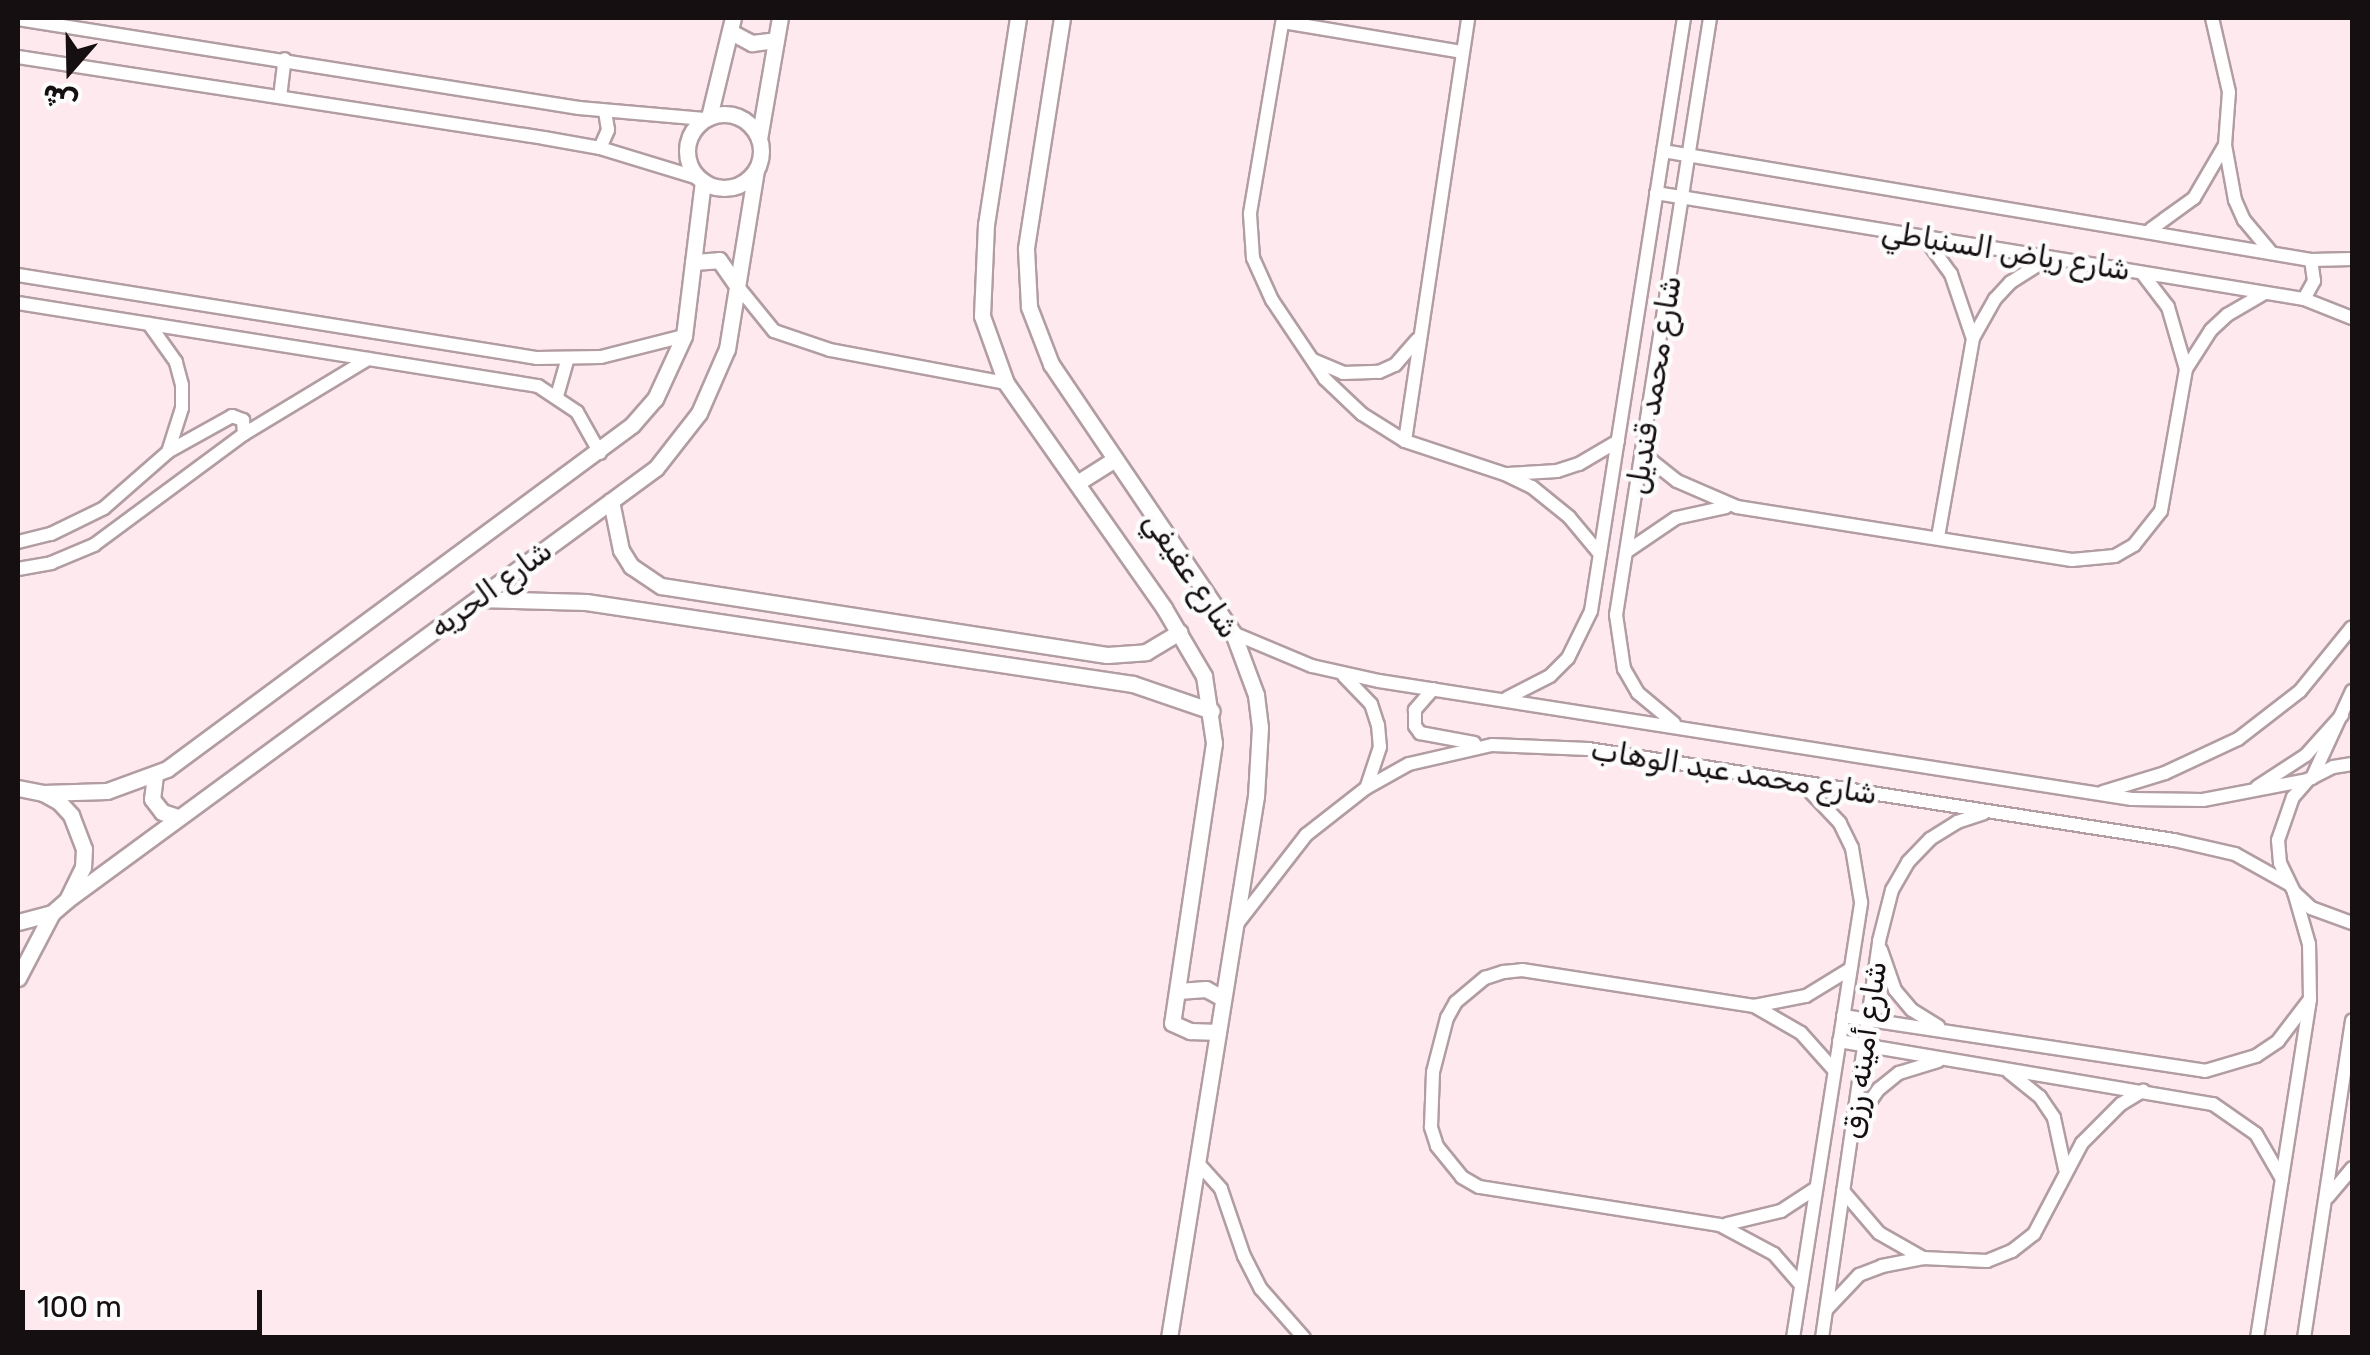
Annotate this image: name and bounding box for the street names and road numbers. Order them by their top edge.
street label: شارع رياض السنباطي [1879,214,2133,288]
street label: شارع محمد قنديل [1619,273,1689,497]
street label: شارع عفيفي [1135,505,1247,645]
street label: شارع الحريه [423,533,559,645]
street label: شارع محمد عبد الوهاب [1588,732,1880,812]
street label: شارع أمينه رزق [1834,959,1894,1141]

